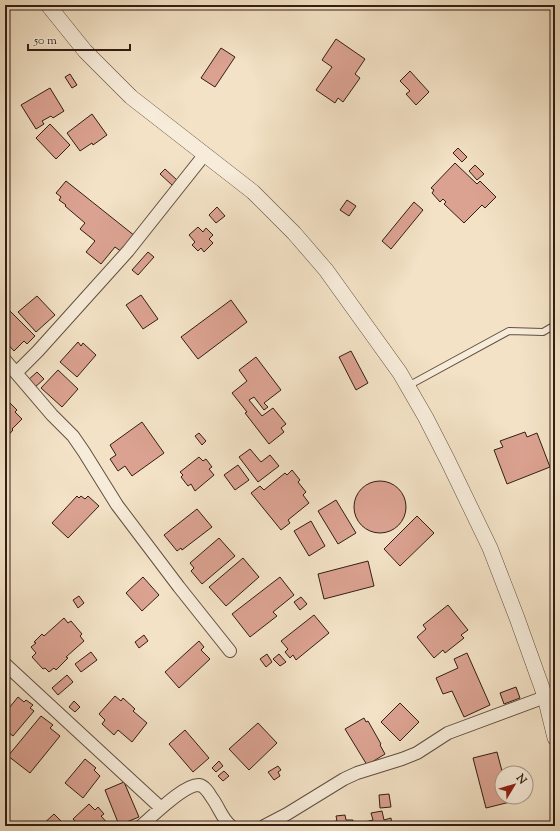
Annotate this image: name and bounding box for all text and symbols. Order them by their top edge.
scale bar [28,26,130,52]
text: 50 m [33,32,57,50]
north arrow [494,765,534,805]
text: N [511,770,530,788]

